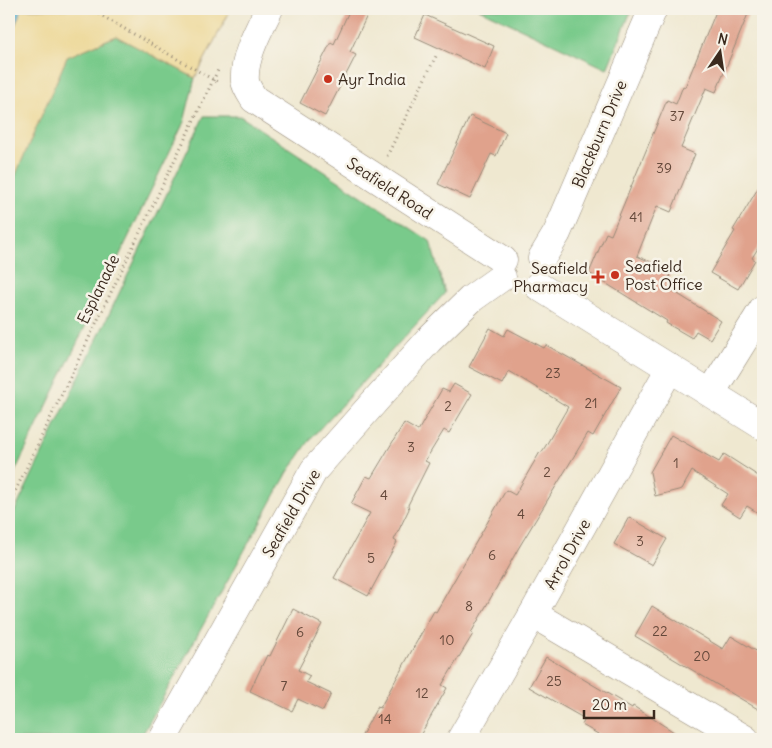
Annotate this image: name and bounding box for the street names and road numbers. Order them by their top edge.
street label: Blackburn Drive [567,77,631,191]
street label: Seafield Road [343,153,437,223]
street label: Esplanade [73,251,123,327]
street label: Seafield Drive [258,465,324,561]
street label: Arrol Drive [539,515,595,593]

